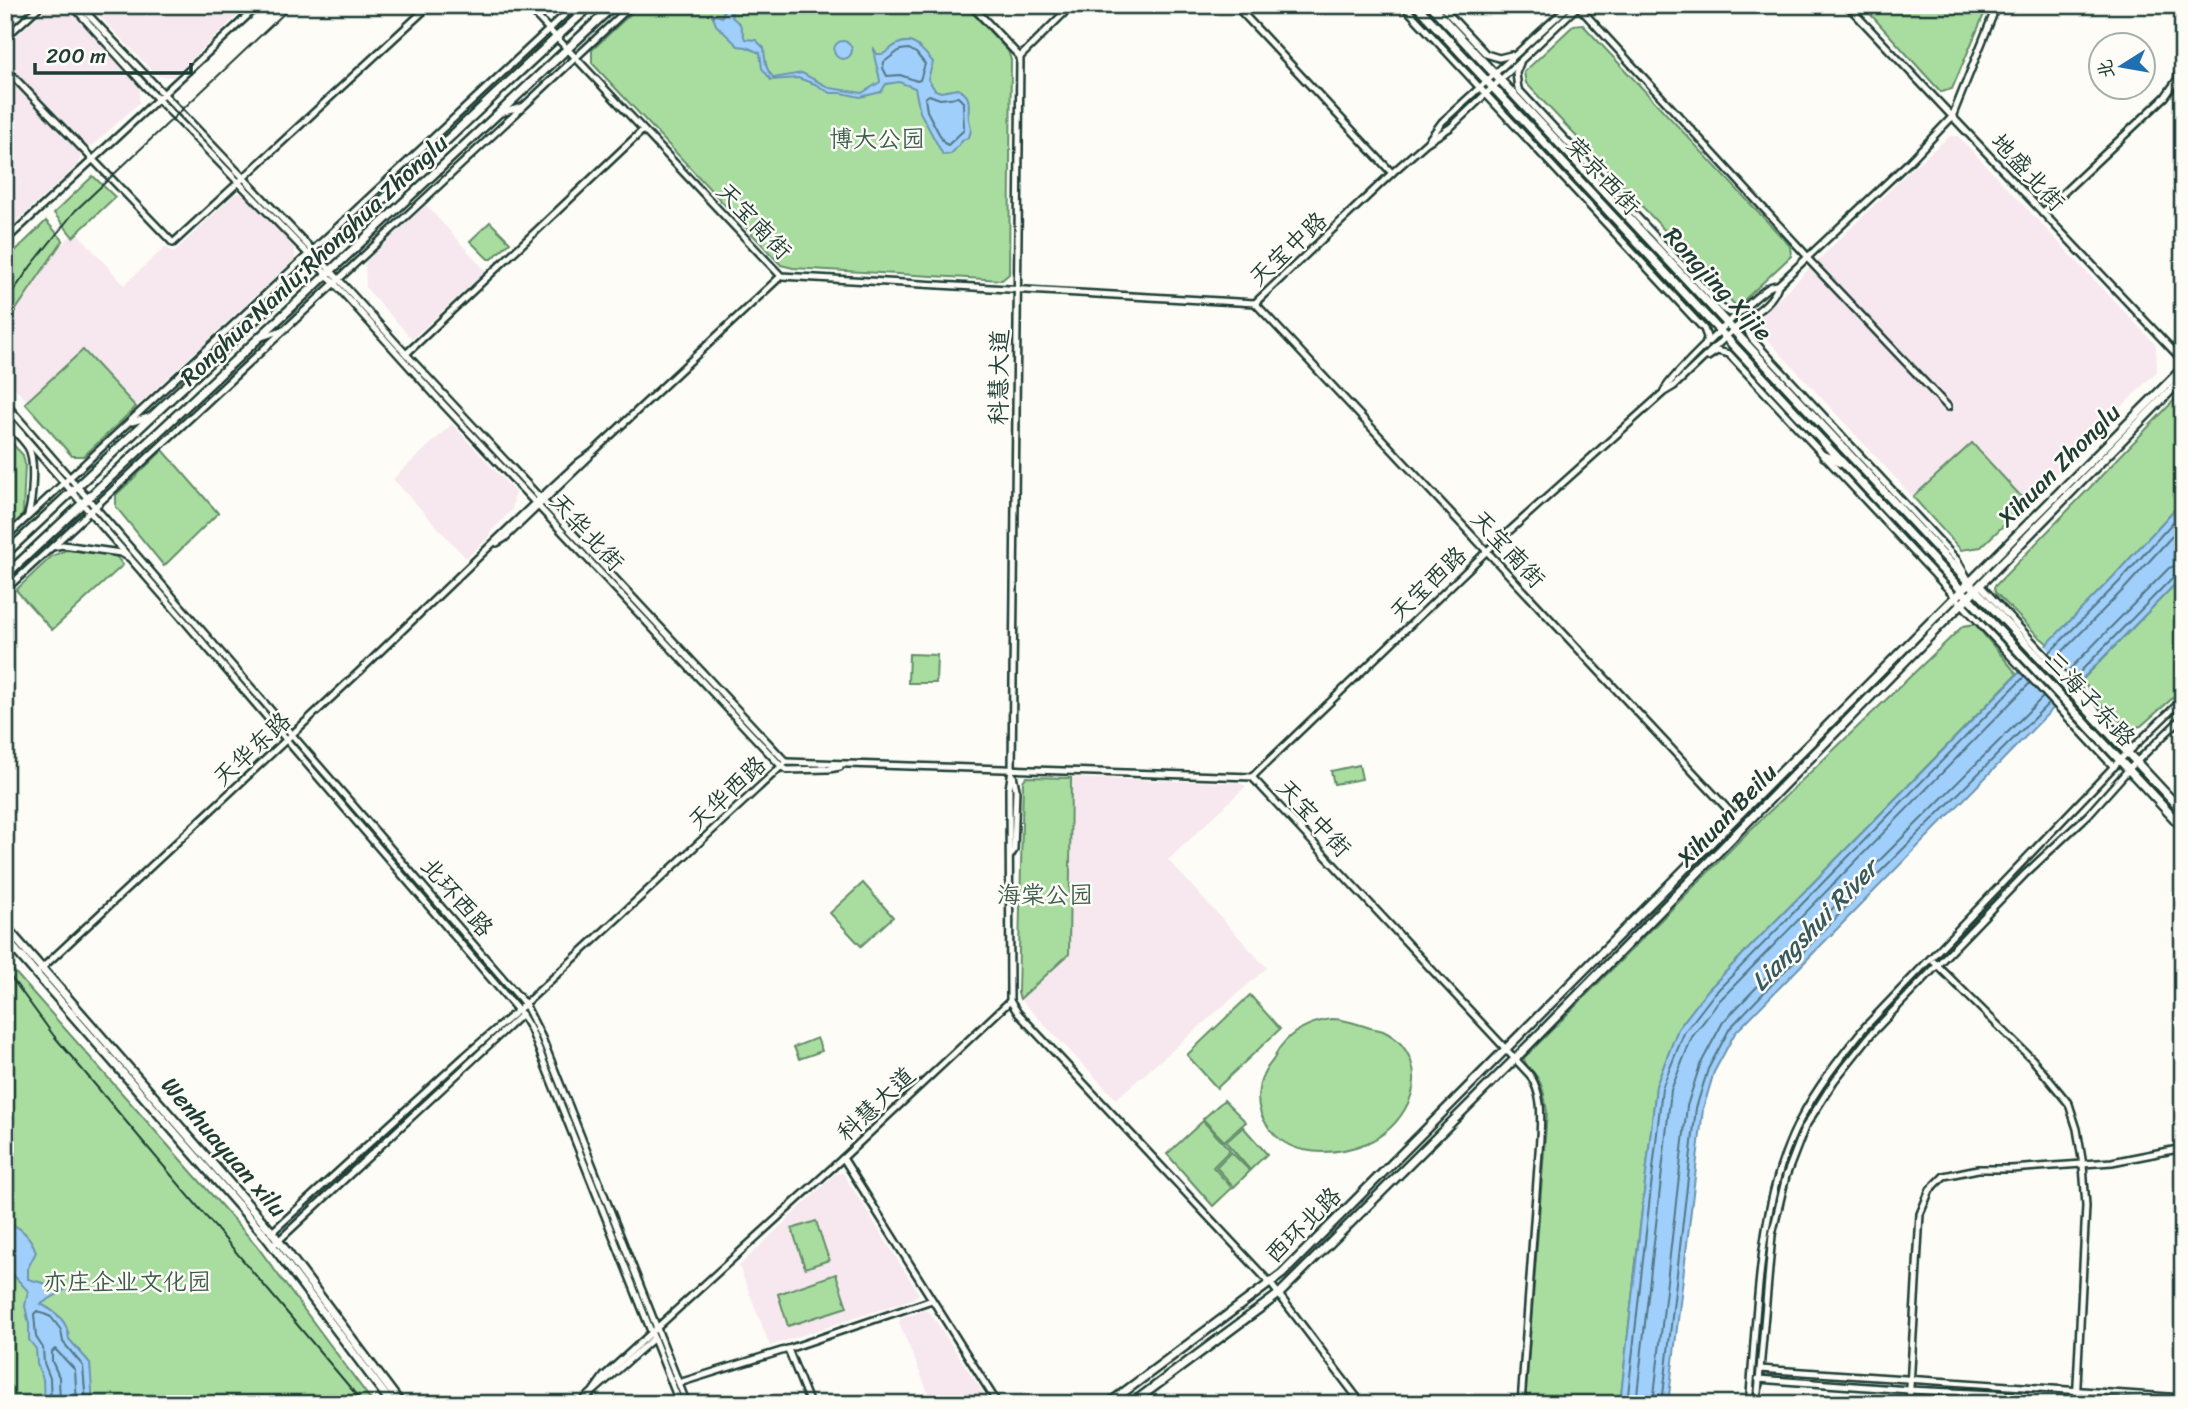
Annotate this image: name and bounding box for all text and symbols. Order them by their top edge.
scale bar [35,32,191,76]
north arrow [2086,32,2156,102]
text: 200 m [46,37,106,75]
text: 北 [2088,57,2124,82]
park label: 博大公园 [829,118,925,160]
street label: Ronghua Nanlu;Rhonghua Zhonglu [170,123,458,397]
street label: 地盛北街 [1980,123,2076,221]
street label: 荣京西街 [1555,127,1651,225]
street label: 天宝南街 [706,172,802,270]
street label: 天宝中路 [1239,201,1337,297]
street label: Rongjing Xijie [1653,217,1783,351]
street label: 科慧大道 [977,329,1021,425]
street label: Xihuan Zhonglu [1986,393,2131,538]
street label: 天华北街 [539,483,635,581]
street label: 天宝南街 [1460,500,1556,598]
street label: 天宝西路 [1379,536,1477,632]
street label: 三海子东路 [2034,641,2146,757]
street label: 天华东路 [203,701,301,797]
street label: 天华西路 [678,745,776,841]
street label: Xihuan Beilu [1666,753,1788,878]
street label: 天宝中街 [1266,769,1362,867]
water label: Liangshui River [1738,845,1893,1002]
street label: 北环西路 [410,847,504,947]
park label: 海棠公园 [997,874,1093,916]
street label: 科慧大道 [827,1056,925,1152]
street label: Wenhuayuan xilu [150,1067,298,1227]
street label: 西环北路 [1254,1176,1352,1274]
park label: 亦庄企业文化园 [43,1261,211,1303]

